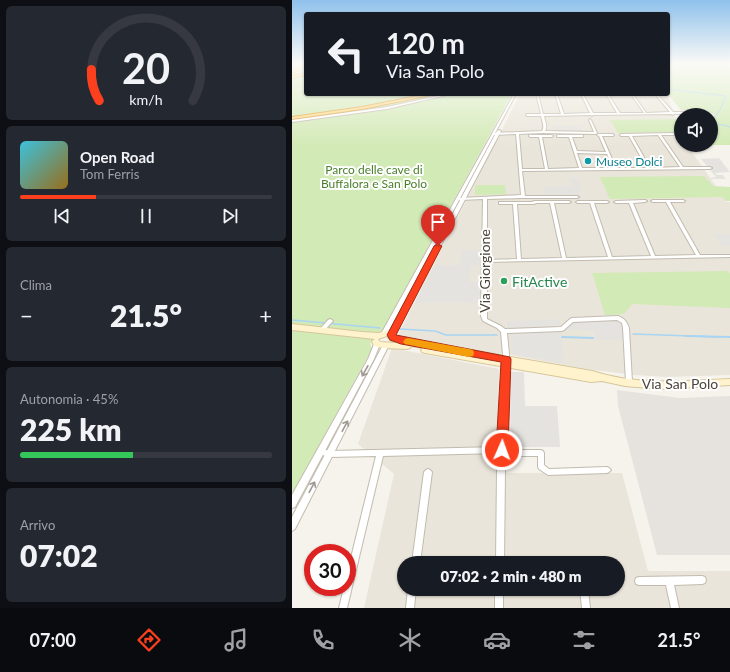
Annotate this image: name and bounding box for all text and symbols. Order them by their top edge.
text: 120 m [386,26,465,60]
icon: left [320,28,372,80]
text: 20 [122,43,170,93]
text: Via San Polo [386,60,484,82]
text: km/h [129,91,163,108]
map controls [674,108,718,152]
button: sound [674,108,718,152]
text: Open Road [80,148,155,166]
place label: Museo Dolci [596,154,663,169]
marker: Museo Dolci [583,156,593,166]
park label: Parco delle cave di Buffalora e San Polo [321,162,427,191]
text: Tom Ferris [80,166,139,182]
icon: previous [51,205,73,227]
icon: pause [135,205,157,227]
icon: next [219,205,241,227]
pin [421,205,455,246]
icon: arrive [427,211,449,233]
street label: Via Giorgione [476,229,493,313]
place label: FitActive [512,273,567,290]
marker: FitActive [499,276,509,286]
text: Clima [20,277,52,293]
text: 21.5° [110,297,182,333]
text: − [20,302,33,329]
text: + [259,302,272,329]
one-way arrow [360,365,368,377]
street label: Via San Polo [642,375,718,392]
text: Autonomia · 45% [20,391,118,407]
text: 225 km [20,411,121,447]
one-way arrow [341,420,349,432]
position arrow [481,429,523,471]
one-way arrow [309,481,317,493]
text: Arrivo [20,517,55,533]
text: 07:02 [20,537,98,573]
speed limit sign: 30 [304,544,356,596]
text: 07:02 · 2 min · 480 m [440,567,582,585]
icon: directions [135,626,163,654]
icon: music [222,626,250,654]
icon: phone [309,626,337,654]
icon: climate [396,626,424,654]
icon: car [483,626,511,654]
icon: filters [570,626,598,654]
text: 07:00 [30,629,76,651]
text: 21.5° [657,629,700,651]

